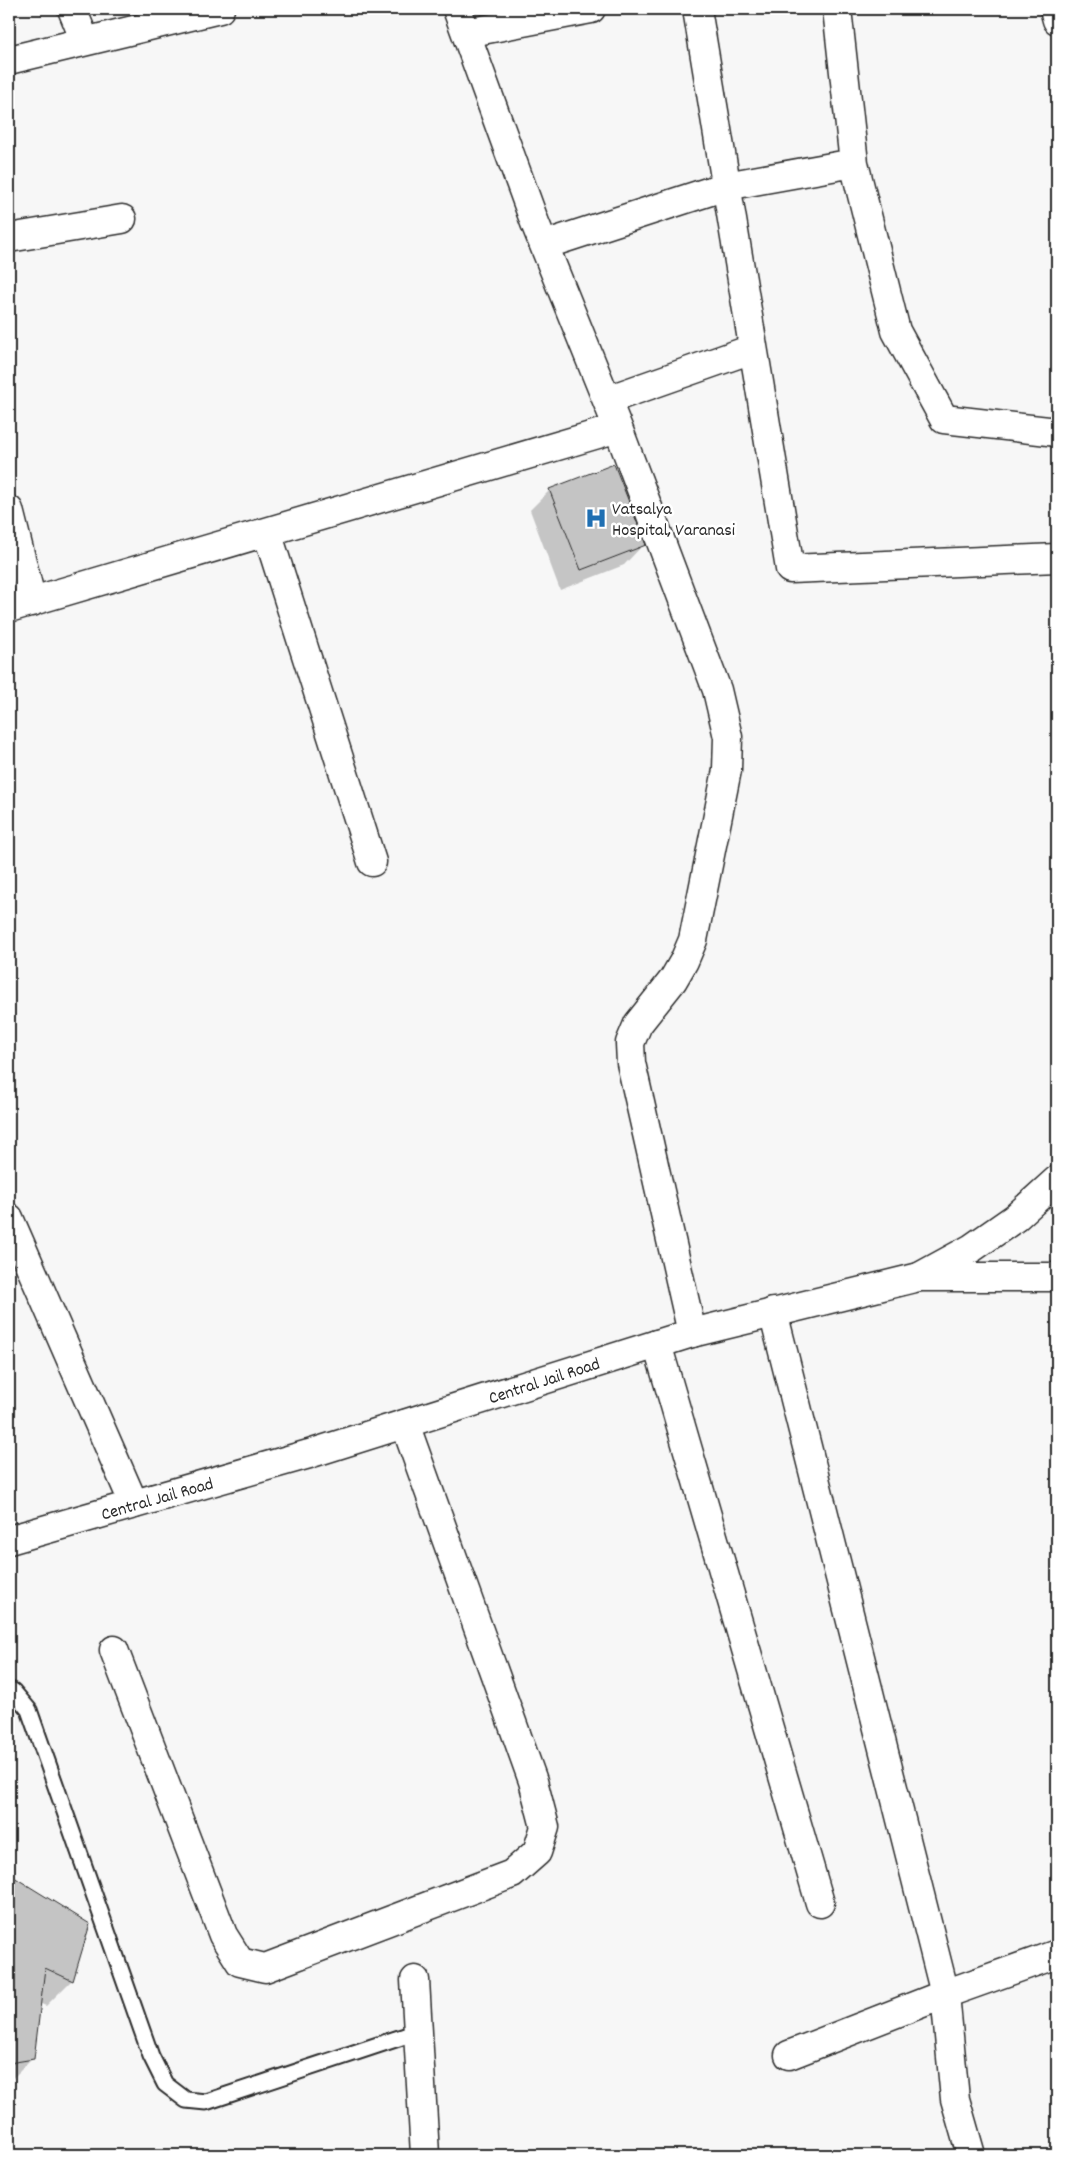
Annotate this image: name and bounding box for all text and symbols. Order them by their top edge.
place label: Vatsalya Hospital, Varanasi [612,498,735,544]
hospital icon: Vatsalya Hospital, Varanasi [583,505,609,531]
street label: Central Jail Road [486,1353,604,1412]
street label: Central Jail Road [99,1472,217,1528]

